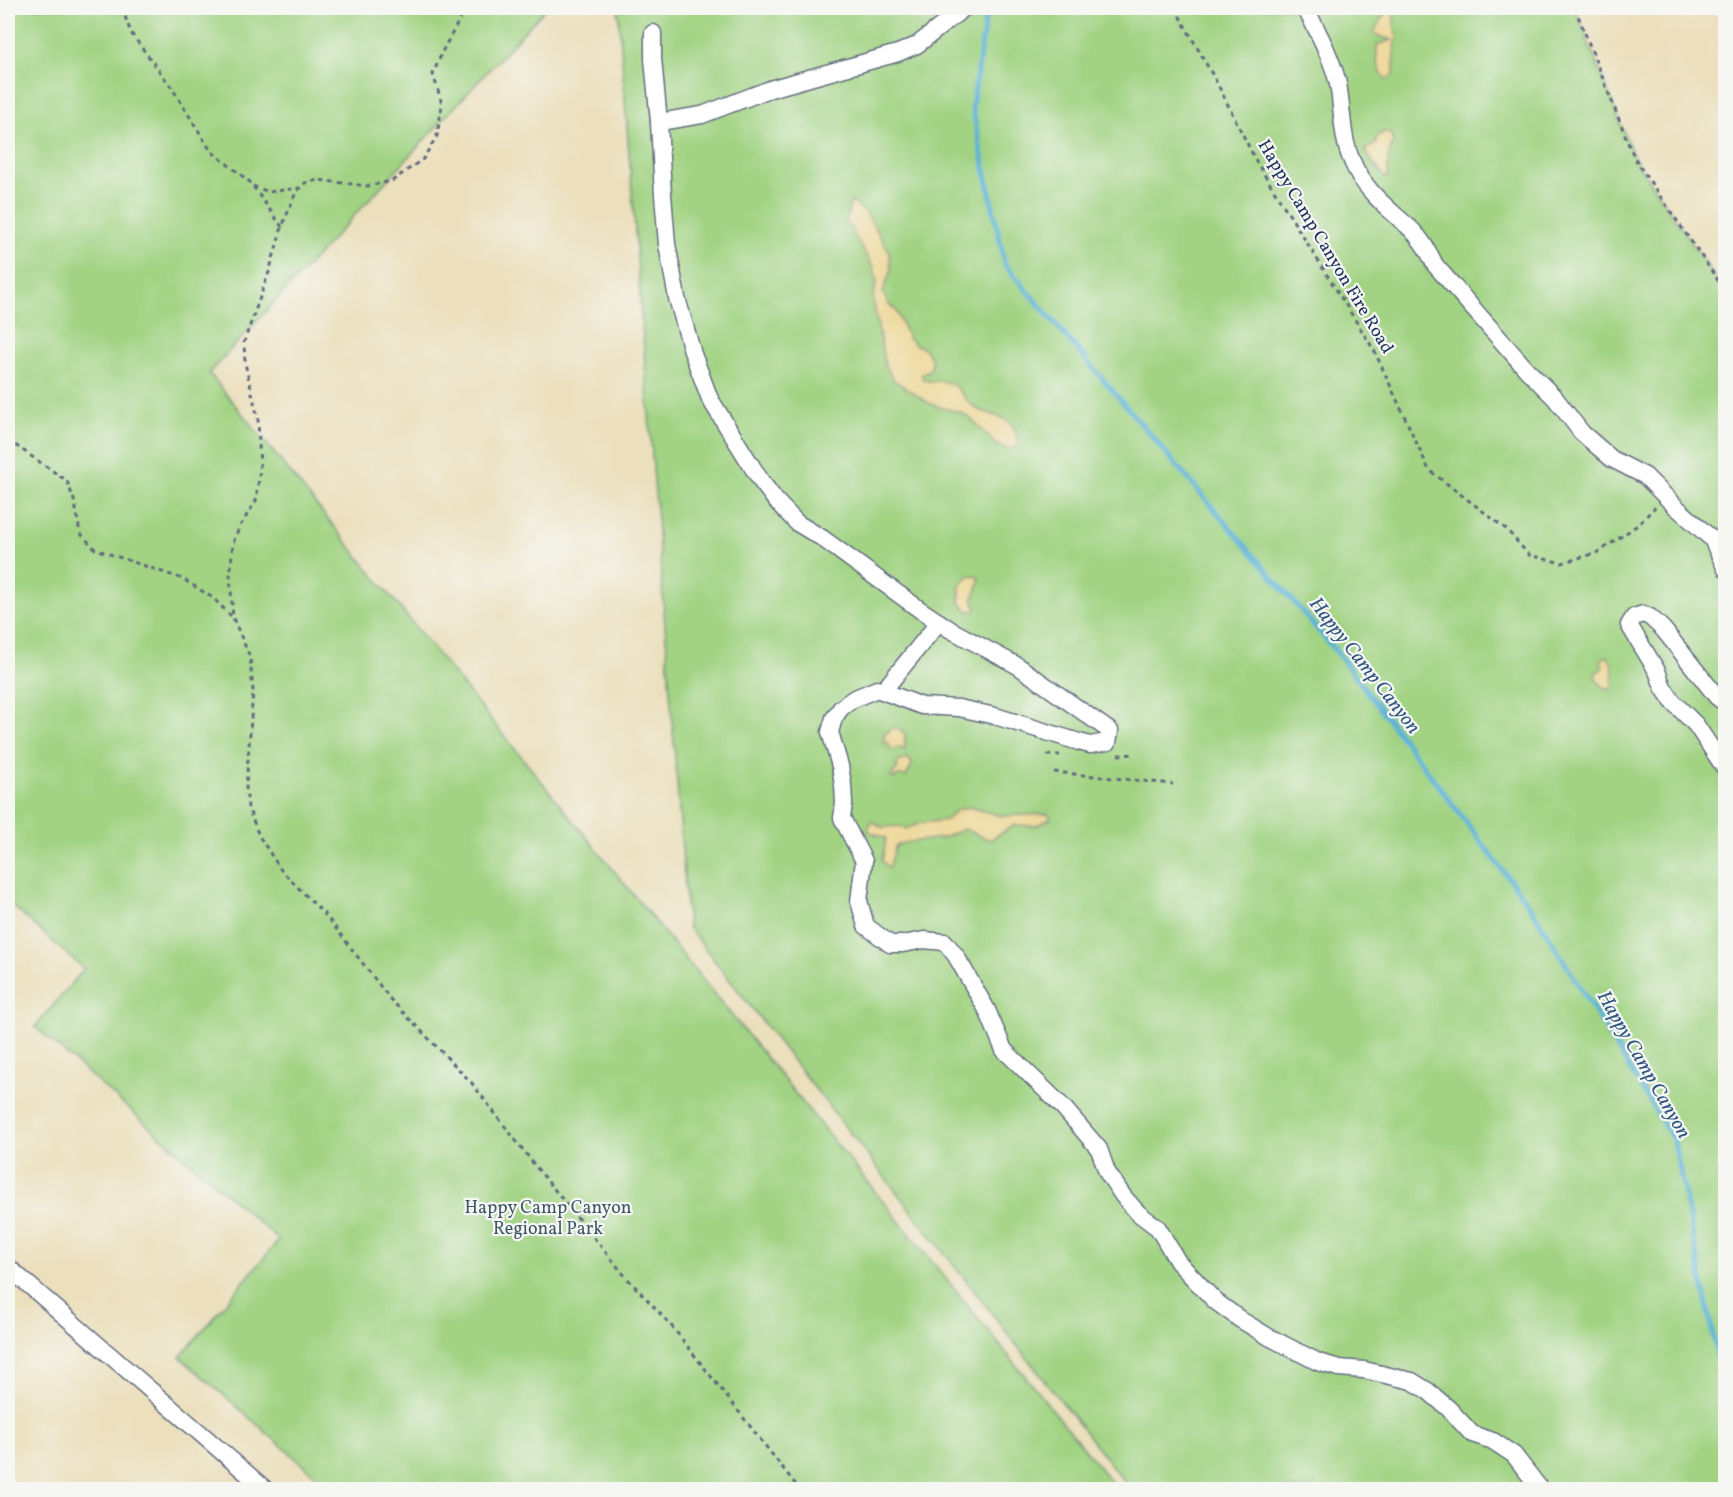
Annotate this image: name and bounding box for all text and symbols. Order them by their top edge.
street label: Happy Camp Canyon Fire Road [1251,135,1399,359]
water label: Happy Camp Canyon [1302,592,1426,740]
water label: Happy Camp Canyon [1589,986,1697,1144]
park label: Happy Camp Canyon Regional Park [465,1196,632,1242]

